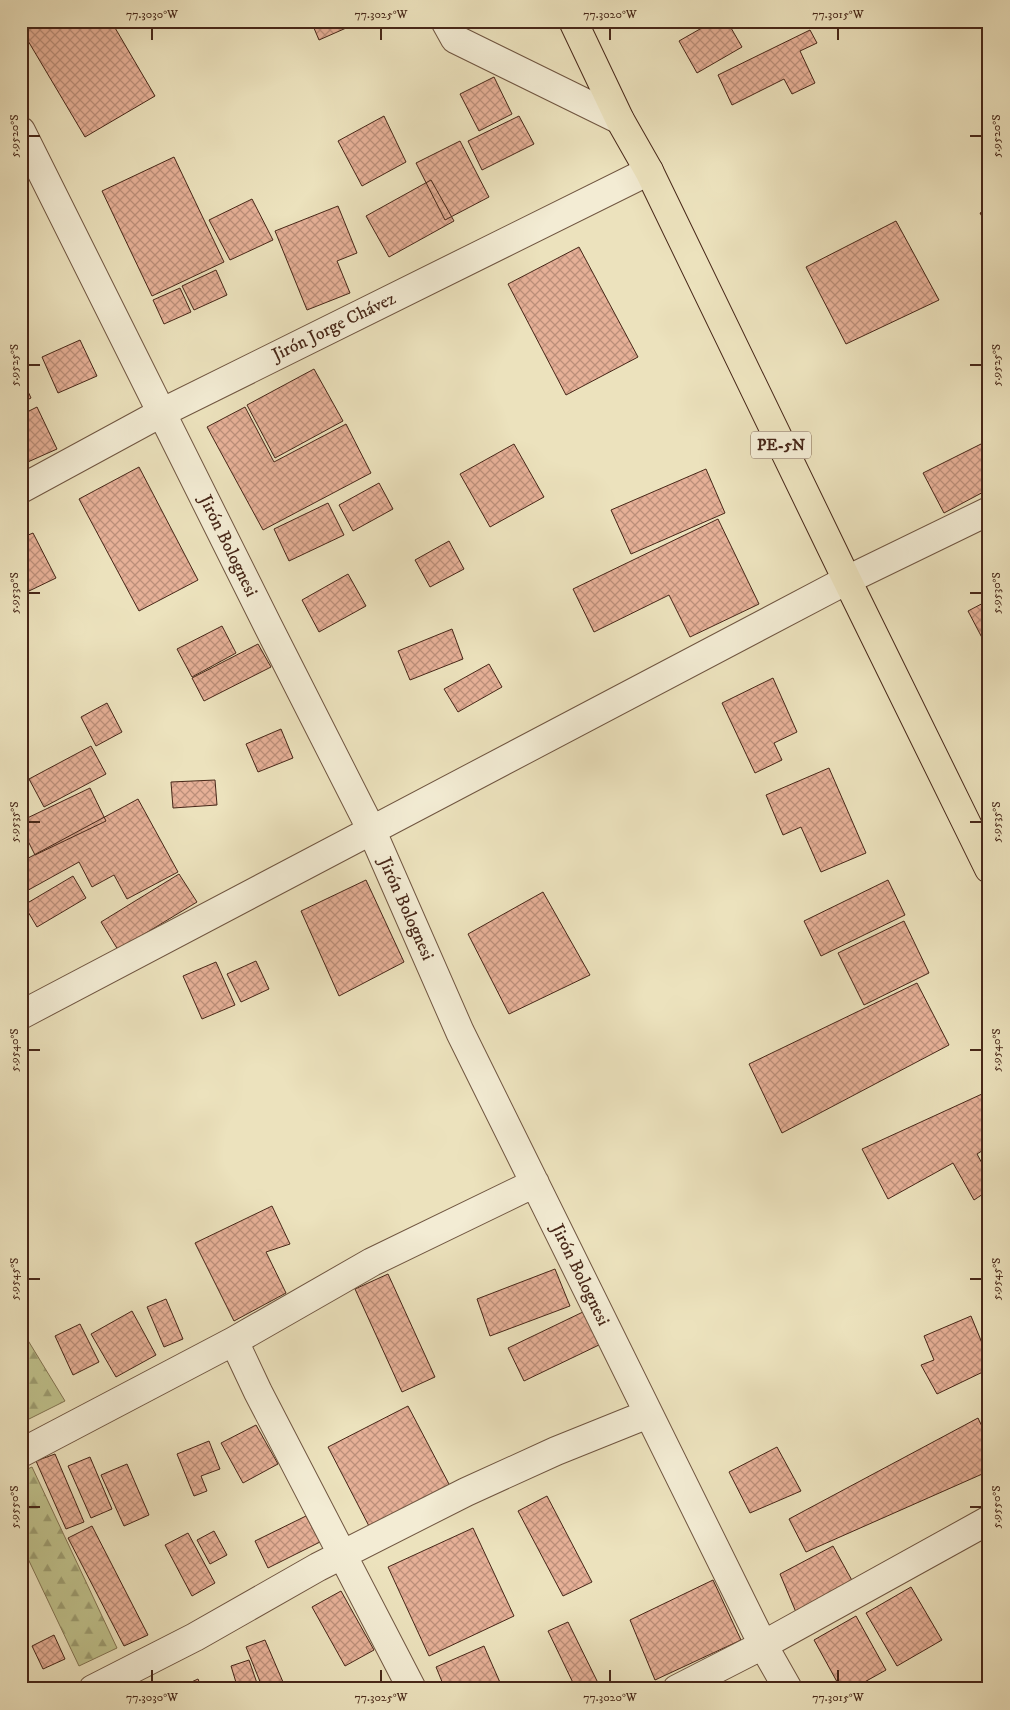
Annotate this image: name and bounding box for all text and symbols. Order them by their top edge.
text: 77.3030°W [126,7,179,22]
text: 77.3025°W [355,7,408,22]
text: 77.3020°W [583,7,638,22]
text: 77.3015°W [812,7,865,22]
text: 5.9520°S [7,115,22,157]
text: 5.9520°S [989,115,1004,157]
street label: Jirón Jorge Chávez [267,288,399,367]
text: 5.9525°S [7,344,22,386]
text: 5.9525°S [989,344,1004,386]
road number: PE-5N [751,432,811,458]
street label: Jirón Bolognesi [193,490,262,600]
text: 5.9530°S [7,572,22,614]
text: 5.9530°S [989,572,1004,614]
text: 5.9535°S [7,802,22,842]
text: 5.9535°S [989,802,1004,842]
street label: Jirón Bolognesi [373,852,439,964]
text: 5.9540°S [7,1028,22,1072]
text: 5.9540°S [989,1028,1004,1072]
street label: Jirón Bolognesi [545,1219,614,1329]
text: 5.9545°S [7,1258,22,1300]
text: 5.9545°S [989,1258,1004,1300]
text: 5.9550°S [7,1486,22,1528]
text: 5.9550°S [989,1486,1004,1528]
text: 77.3030°W [126,1690,179,1705]
text: 77.3025°W [355,1690,408,1705]
text: 77.3020°W [583,1690,638,1705]
text: 77.3015°W [812,1690,865,1705]

